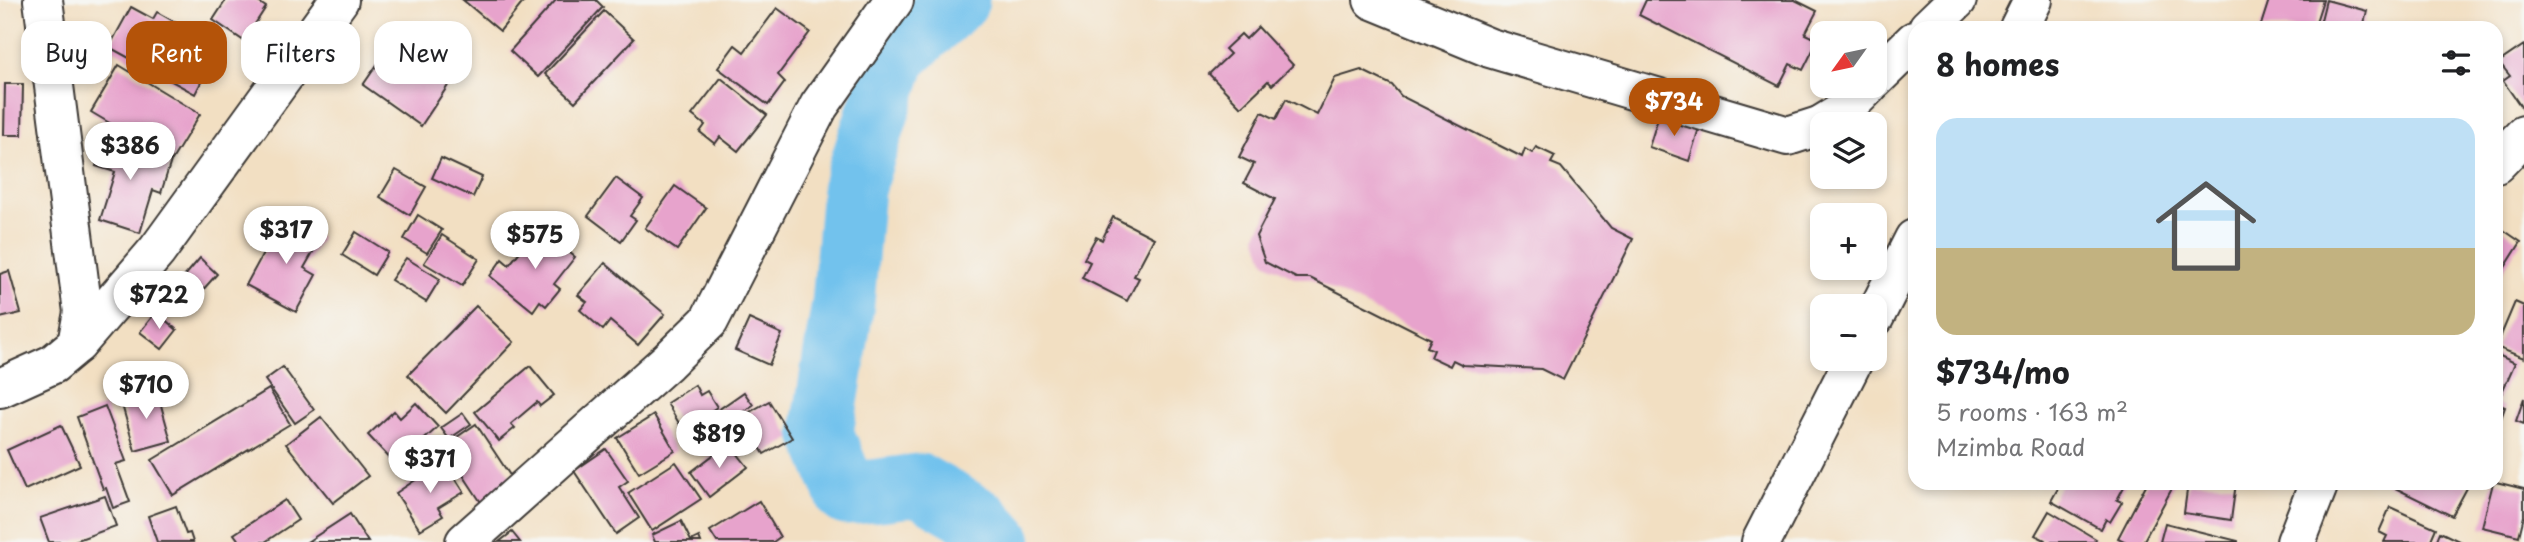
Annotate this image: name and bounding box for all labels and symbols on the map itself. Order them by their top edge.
north arrow [1810,21,1886,98]
pin: $734 [1633,78,1715,138]
pin: $386 [89,122,171,182]
pin: $317 [245,206,327,266]
pin: $575 [494,212,576,271]
pin: $722 [118,272,200,331]
pin: $710 [105,362,187,421]
pin: $819 [678,410,760,470]
pin: $371 [389,435,471,495]

